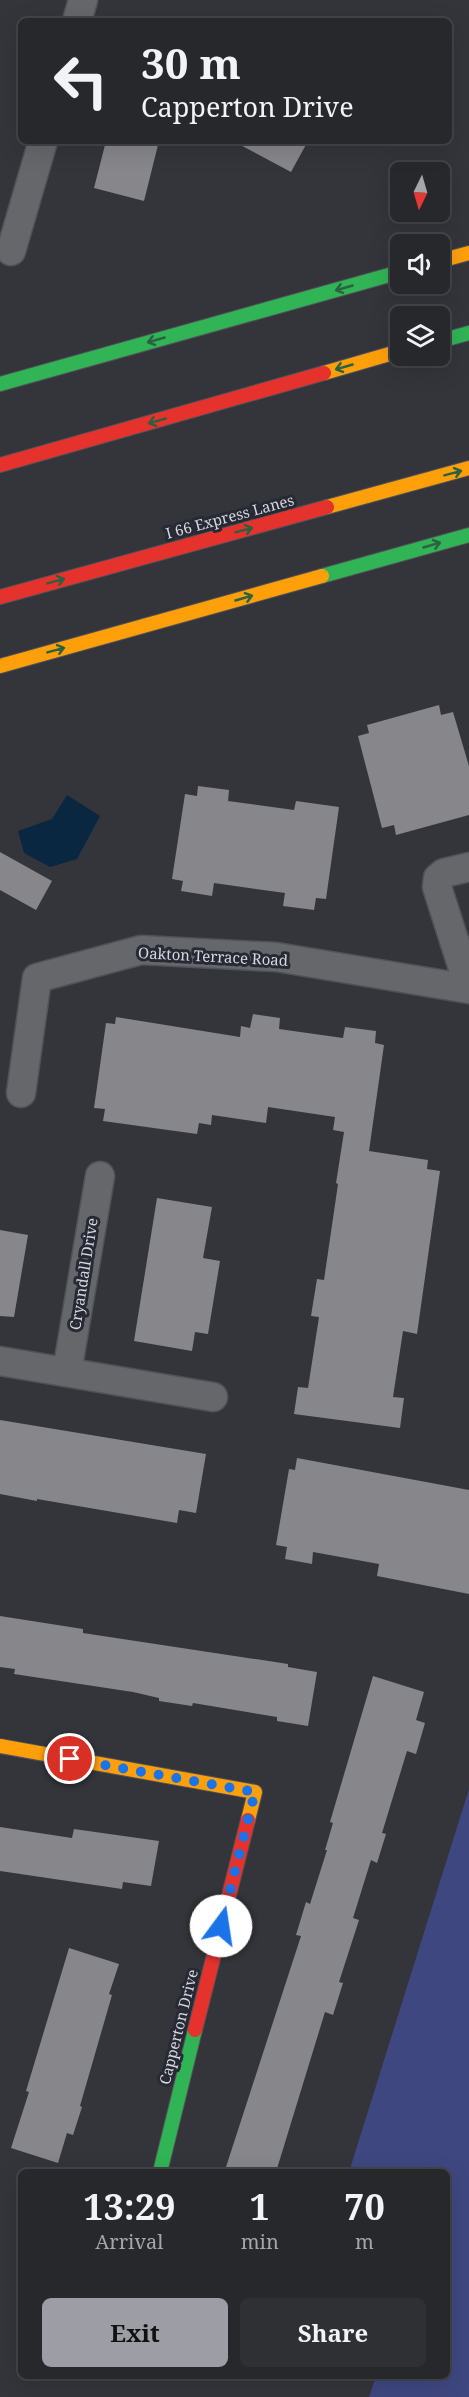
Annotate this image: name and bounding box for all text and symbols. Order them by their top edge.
text: 30 m [141,34,241,91]
icon: left [42,42,120,120]
text: Capperton Drive [141,88,354,125]
north arrow [390,162,450,222]
map controls [390,162,450,366]
button: sound [390,234,450,294]
one-way arrow [335,283,354,294]
button: layers [390,306,450,366]
one-way arrow [147,335,166,347]
one-way arrow [335,362,354,373]
one-way arrow [148,415,167,427]
one-way arrow [443,466,462,478]
street label: I 66 Express Lanes [163,489,296,543]
one-way arrow [235,524,254,535]
one-way arrow [422,539,441,550]
one-way arrow [47,575,66,587]
one-way arrow [234,592,253,603]
one-way arrow [47,644,66,655]
street label: Oakton Terrace Road [138,942,289,970]
street label: Cryandall Drive [64,1216,102,1331]
pin [44,1733,95,1784]
icon: arrive [53,1742,86,1775]
position arrow [189,1894,253,1958]
street label: Capperton Drive [154,1967,202,2087]
text: 13:29 [83,2182,176,2231]
text: 1 [250,2182,270,2231]
text: 70 [344,2182,385,2231]
text: Arrival [95,2228,164,2255]
text: min [241,2228,279,2255]
text: m [355,2228,374,2255]
button: Exit [42,2298,228,2367]
button: Share [240,2298,426,2367]

